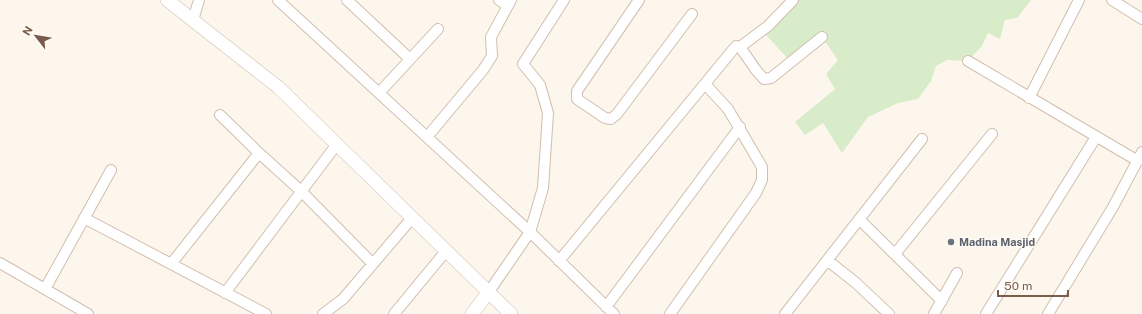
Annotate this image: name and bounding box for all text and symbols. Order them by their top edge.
north arrow [16,16,56,56]
text: N [20,24,35,38]
place label: Madina Masjid [959,236,1035,248]
marker: Madina Masjid [946,237,956,247]
scale bar [998,272,1068,298]
text: 50 m [1004,279,1032,293]

